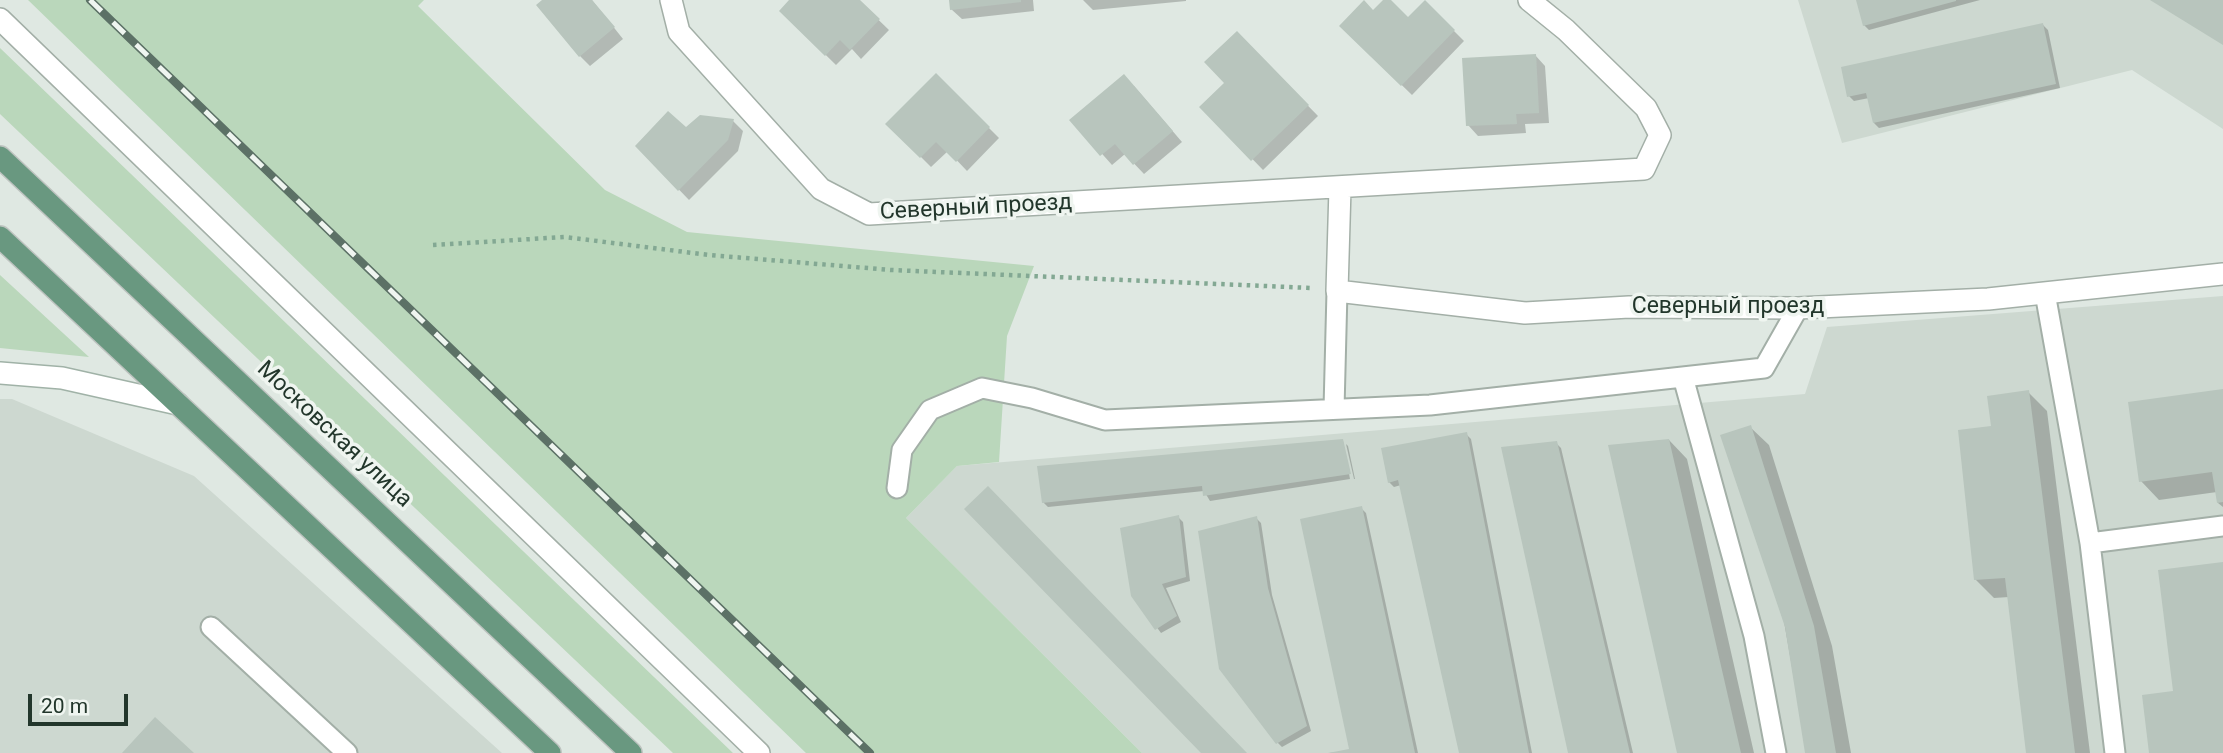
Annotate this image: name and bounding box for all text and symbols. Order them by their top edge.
street label: Северный проезд [879,189,1073,227]
street label: Северный проезд [1632,293,1824,321]
street label: Московская улица [251,356,417,514]
scale bar [32,680,131,724]
text: 20 m [41,694,88,718]

